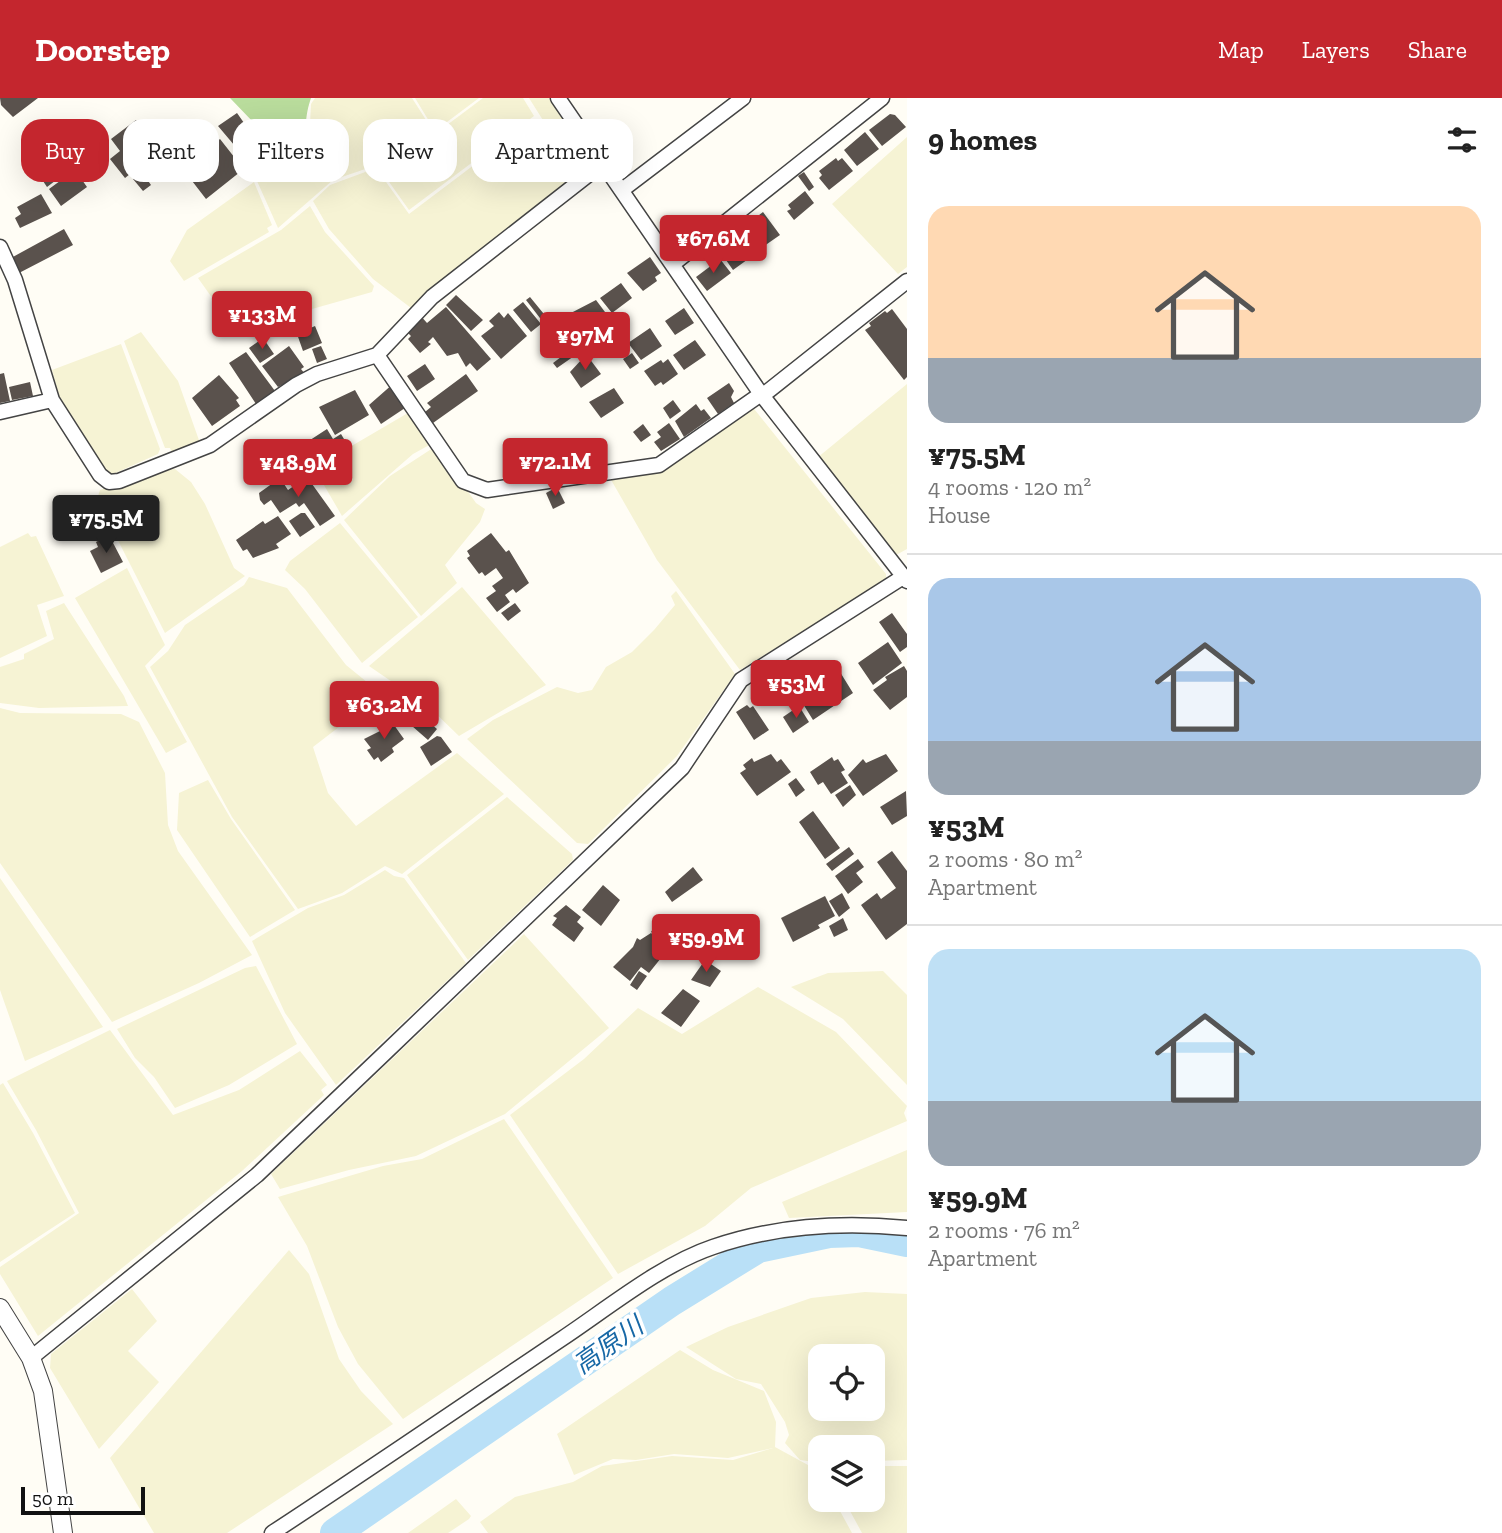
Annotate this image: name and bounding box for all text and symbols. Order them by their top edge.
text: Doorstep [35,30,170,69]
text: Map [1218,35,1264,64]
text: Layers [1302,35,1370,64]
text: Share [1408,35,1467,64]
chip: Buy [21,119,109,182]
chip: Rent [123,119,219,182]
chip: Filters [233,119,349,182]
chip: New [363,119,457,182]
chip: Apartment [471,119,633,182]
icon: filters [1443,121,1481,159]
text: 9 homes [928,122,1037,158]
pin: ¥67.6M [656,216,770,275]
text: ¥67.6M [676,224,750,252]
icon: home [1142,252,1268,378]
pin: ¥133M [213,292,311,351]
text: ¥133M [228,300,296,328]
pin: ¥97M [544,313,626,372]
text: ¥97M [556,321,614,349]
text: ¥75.5M [928,437,1026,473]
pin: ¥72.1M [498,438,612,498]
pin: ¥48.9M [241,440,355,499]
text: ¥72.1M [519,447,591,475]
text: ¥48.9M [259,448,337,476]
text: 4 rooms · 120 m² [928,473,1091,501]
pin: ¥75.5M [49,496,163,555]
text: House [928,501,990,529]
text: ¥75.5M [68,504,144,532]
icon: home [1142,624,1268,750]
pin: ¥53M [755,660,837,720]
text: ¥53M [767,669,825,697]
pin: ¥63.2M [327,682,441,741]
text: ¥63.2M [346,690,422,718]
text: ¥53M [928,809,1005,845]
text: 2 rooms · 80 m² [928,845,1082,873]
text: Apartment [928,873,1037,901]
pin: ¥59.9M [649,914,763,974]
text: ¥59.9M [668,923,744,951]
icon: home [1142,995,1268,1121]
text: ¥59.9M [928,1180,1027,1216]
text: 2 rooms · 76 m² [928,1216,1080,1244]
text: Apartment [928,1244,1037,1272]
water label: 高原川 [567,1308,652,1380]
map controls [808,1344,885,1512]
button: locate [808,1344,885,1421]
button: layers [808,1435,885,1512]
scale bar [21,1484,145,1516]
text: 50 m [32,1487,73,1510]

